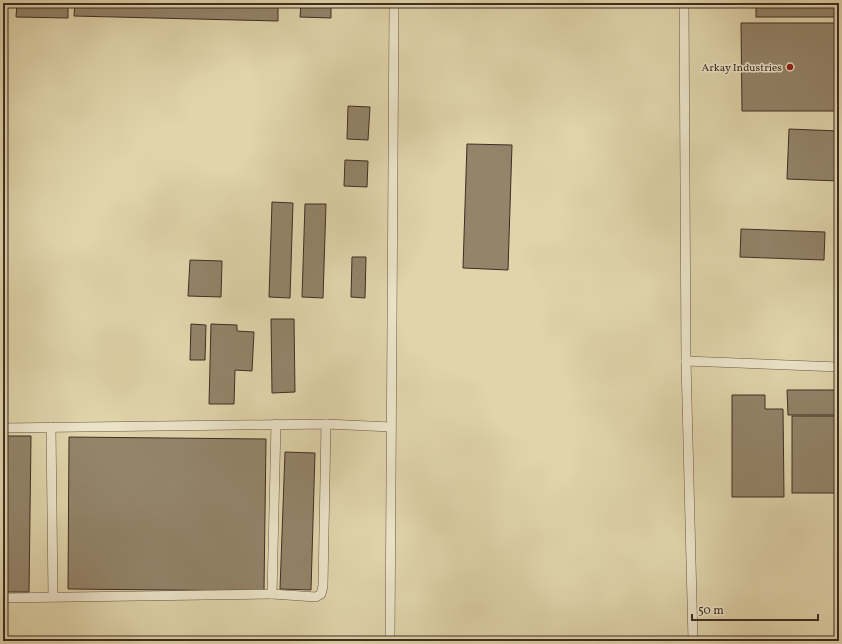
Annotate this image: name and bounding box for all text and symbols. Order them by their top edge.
place label: Arkay Industries [701,61,782,76]
marker: Arkay Industries [785,62,795,72]
scale bar [692,596,818,622]
text: 50 m [698,603,724,619]

